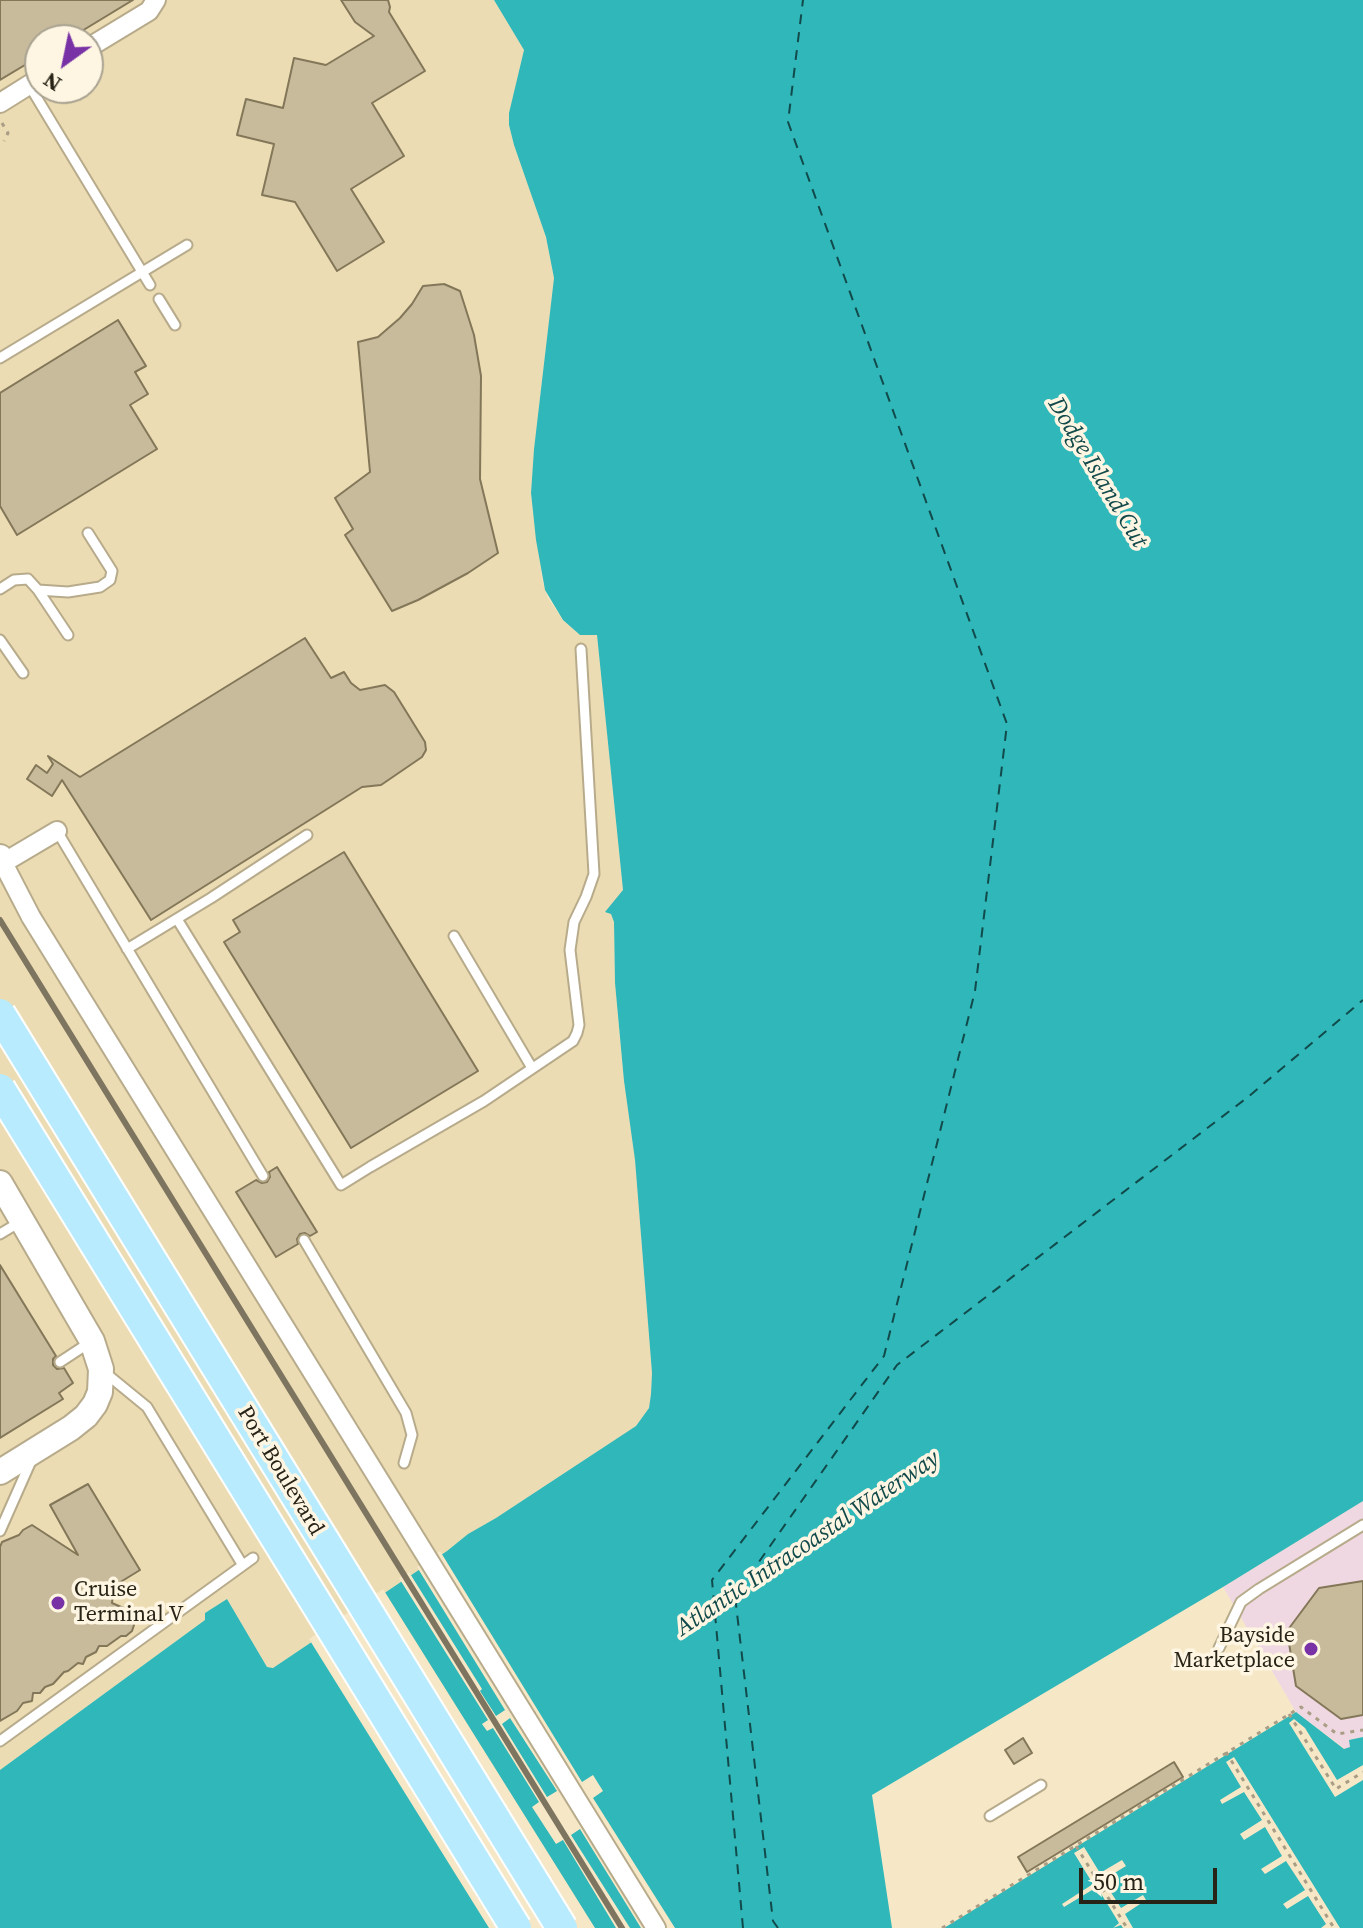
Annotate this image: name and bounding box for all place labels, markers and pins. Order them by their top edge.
place label: Cruise Terminal V [74,1577,184,1628]
marker: Cruise Terminal V [49,1594,67,1612]
place label: Bayside Marketplace [1173,1623,1295,1674]
marker: Bayside Marketplace [1302,1640,1320,1658]

